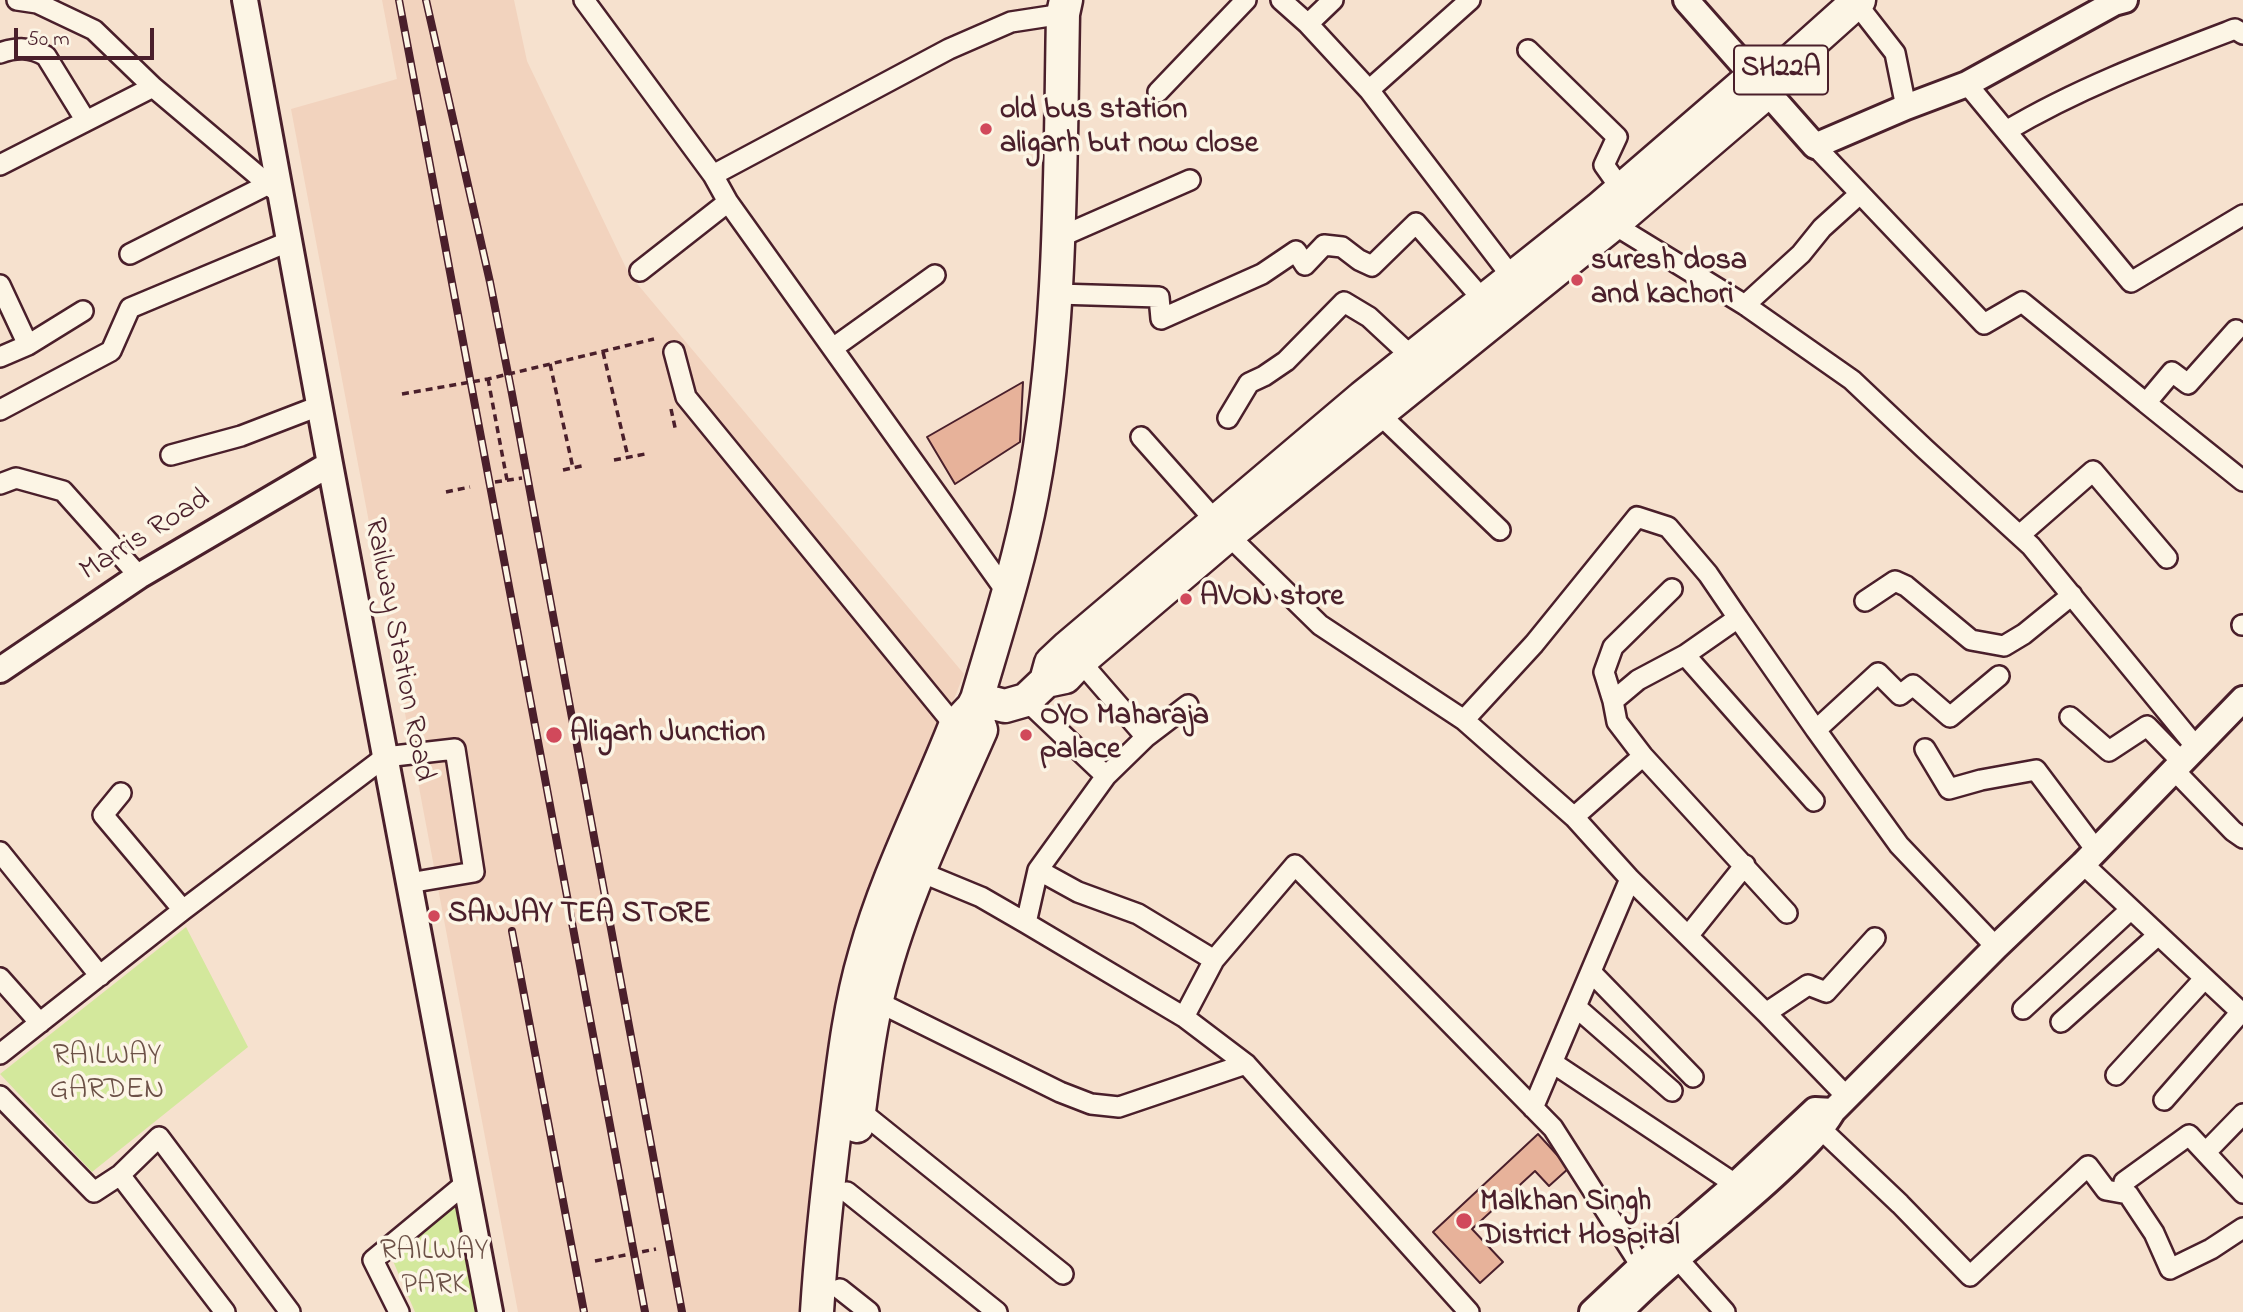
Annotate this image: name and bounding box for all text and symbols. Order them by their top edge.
scale bar [18,14,158,58]
text: 50 m [27,25,70,55]
road number: SH22A [1734,46,1828,94]
place label: old bus station aligarh but now close [1000,94,1258,164]
marker: old bus station aligarh but now close [978,121,994,137]
place label: suresh dosa and kachori [1591,245,1747,316]
marker: suresh dosa and kachori [1569,272,1585,288]
street label: Marris Road [74,483,218,591]
street label: Railway Station Road [354,515,440,785]
place label: AVON store [1200,581,1344,617]
marker: AVON store [1178,591,1194,607]
place label: OYO Maharaja palace [1040,700,1209,770]
place label: Aligarh Junction [570,717,765,753]
marker: Aligarh Junction [544,725,564,745]
marker: OYO Maharaja palace [1018,727,1034,743]
place label: SANJAY TEA STORE [448,898,711,934]
marker: SANJAY TEA STORE [426,908,442,924]
park label: RAILWAY GARDEN [50,1040,164,1110]
place label: Malkhan Singh District Hospital [1480,1186,1680,1256]
marker: Malkhan Singh District Hospital [1454,1211,1474,1231]
park label: RAILWAY PARK [380,1235,488,1306]

